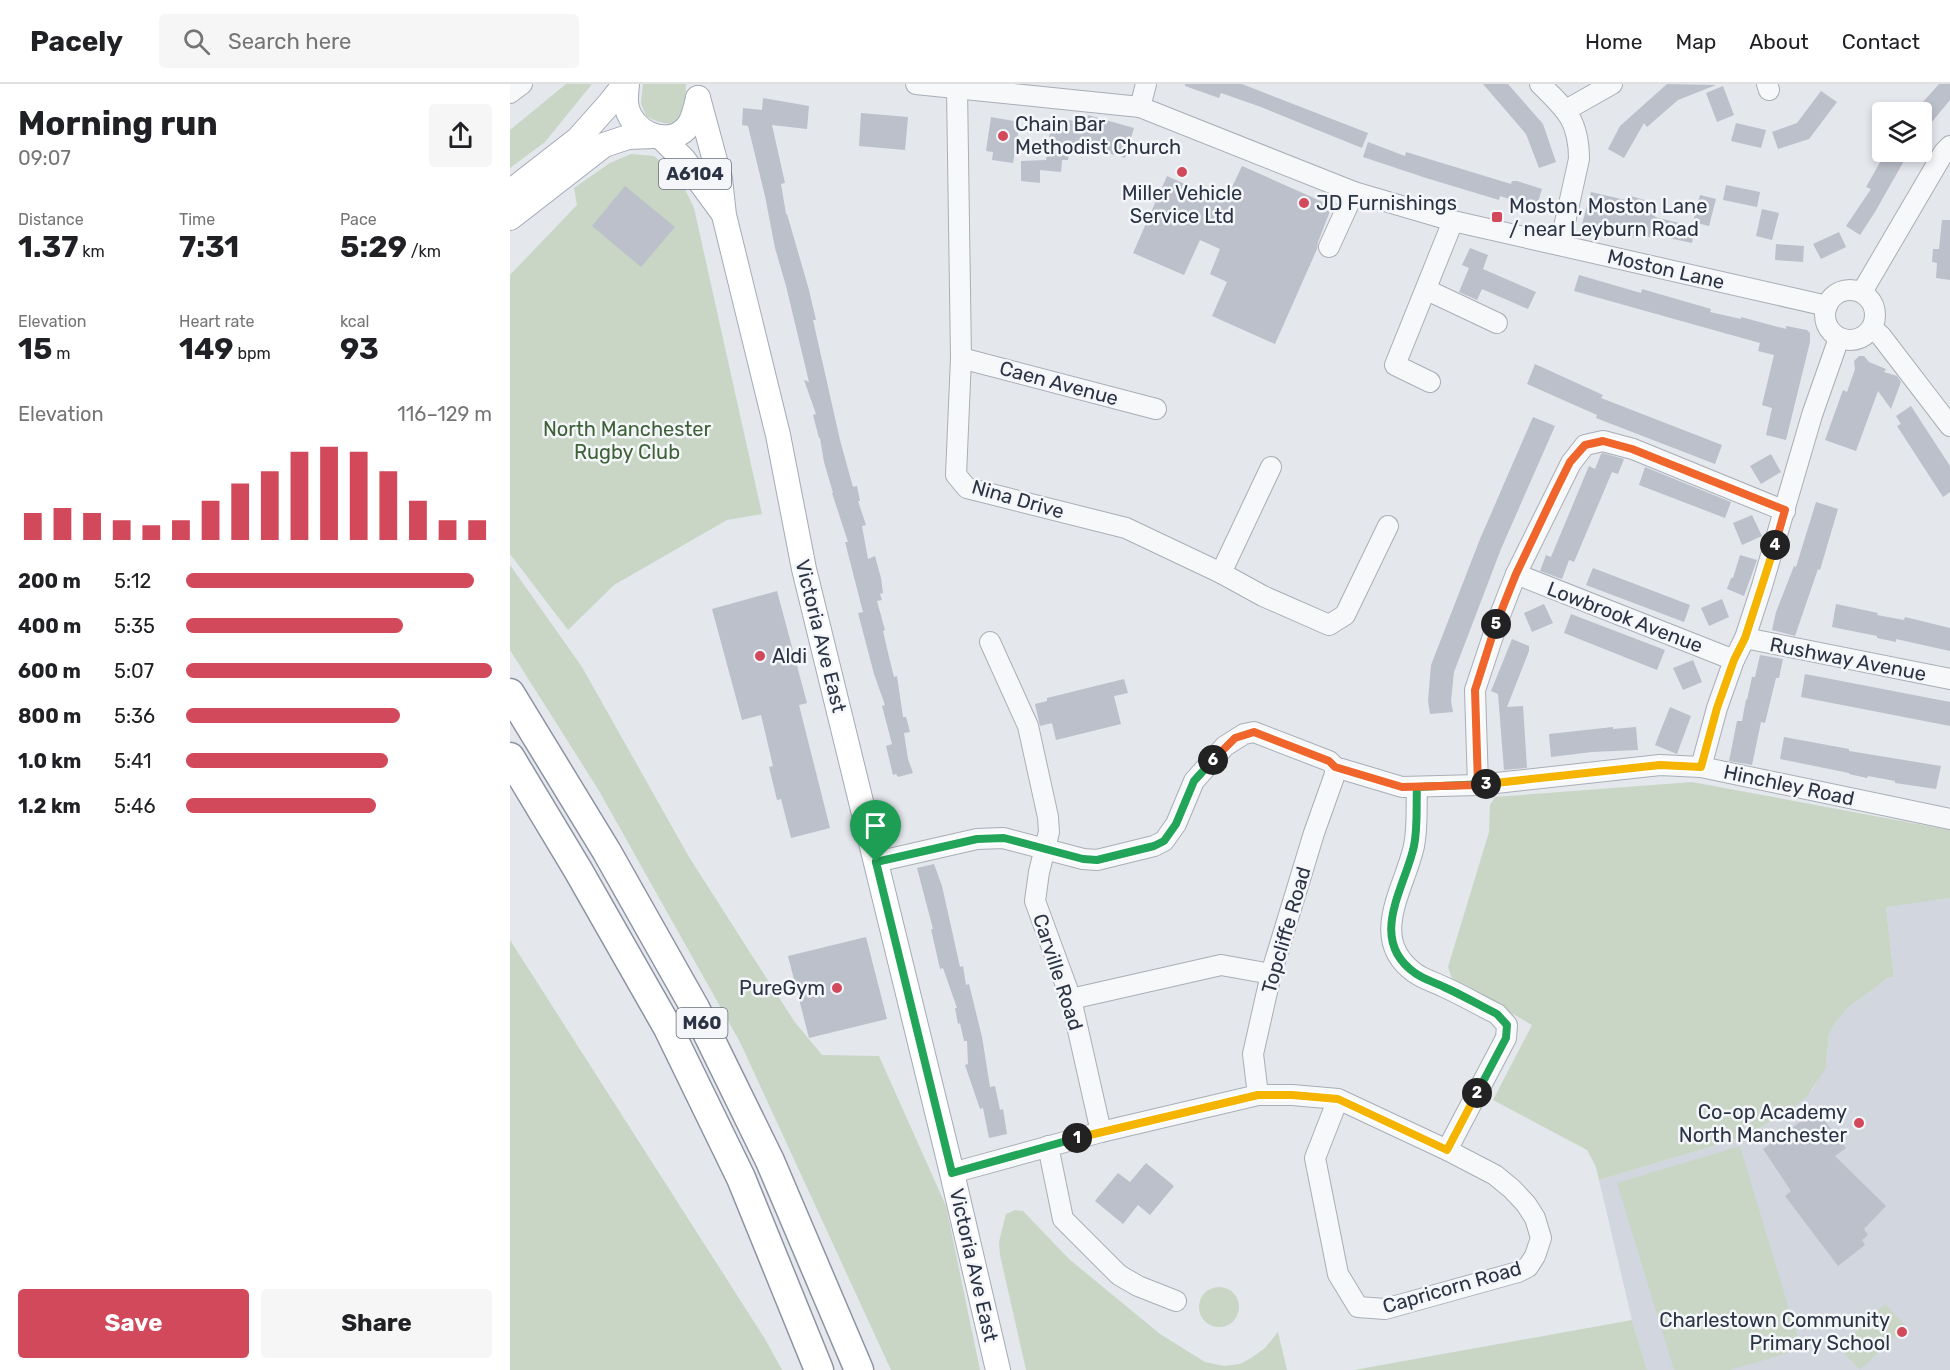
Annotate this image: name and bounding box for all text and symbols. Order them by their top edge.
search box [159,14,579,68]
text: Pacely [30,25,123,58]
icon: search [180,25,213,58]
text: Search here [228,28,351,55]
text: Home [1585,29,1642,54]
text: Map [1675,29,1716,54]
text: About [1749,29,1809,54]
text: Contact [1842,29,1920,54]
map controls [1872,102,1932,162]
button: layers [1872,102,1932,162]
text: Morning run [18,104,218,143]
button: share [429,104,492,167]
place label: Chain Bar Methodist Church [1015,112,1181,159]
marker: Chain Bar Methodist Church [996,129,1010,143]
text: 09:07 [18,146,71,170]
road number: A6104 [659,159,731,189]
marker: Miller Vehicle Service Ltd [1175,165,1189,179]
place label: Miller Vehicle Service Ltd [1122,181,1242,228]
place label: JD Furnishings [1316,191,1457,215]
place label: Moston, Moston Lane / near Leyburn Road [1509,194,1707,241]
marker: JD Furnishings [1297,196,1311,210]
text: Distance [18,210,84,229]
text: Time [179,210,215,229]
text: Pace [340,210,377,229]
marker: Moston, Moston Lane / near Leyburn Road [1490,210,1504,224]
text: 1.37 [18,229,78,265]
text: 7:31 [179,229,239,265]
text: 5:29 [340,229,407,265]
text: km [78,242,105,261]
text: /km [407,242,441,261]
street label: Moston Lane [1605,244,1727,294]
text: Elevation [18,312,87,331]
text: Heart rate [179,312,254,331]
text: kcal [340,312,369,331]
text: 15 [18,331,52,367]
text: 149 [179,331,234,367]
text: 93 [340,331,379,367]
text: m [52,344,70,363]
text: bpm [234,344,271,363]
street label: Caen Avenue [997,356,1121,410]
text: Elevation [18,402,104,426]
text: 116–129 m [397,402,492,426]
park label: North Manchester Rugby Club [543,417,711,464]
street label: Nina Drive [969,474,1067,524]
pin: 4 [1760,530,1790,560]
text: 4 [1770,535,1780,554]
street label: Victoria Ave East [790,557,852,715]
text: 200 m [18,569,81,593]
text: 5:12 [114,569,151,593]
street label: Lowbrook Avenue [1544,576,1706,658]
pin: 5 [1481,609,1511,639]
text: 400 m [18,614,81,638]
text: 5:35 [114,614,155,638]
text: 5 [1491,614,1501,633]
street label: Rushway Avenue [1768,632,1928,686]
place label: Aldi [772,644,807,668]
marker: Aldi [753,649,767,663]
text: 600 m [18,659,81,683]
text: 5:07 [114,659,154,683]
text: 800 m [18,704,81,728]
text: 5:36 [114,704,155,728]
pin: 6 [1198,745,1228,775]
text: 1.0 km [18,749,81,773]
text: 5:41 [114,749,152,773]
text: 6 [1208,750,1218,769]
street label: Hinchley Road [1721,759,1857,811]
pin: 3 [1471,769,1501,799]
text: 3 [1481,774,1491,793]
text: 1.2 km [18,794,81,818]
text: 5:46 [114,794,155,818]
pin [850,800,901,862]
icon: arrive [859,809,892,842]
street label: Topcliffe Road [1256,864,1316,996]
street label: Carville Road [1028,911,1088,1033]
place label: PureGym [739,976,825,1000]
marker: PureGym [830,981,844,995]
road number: M60 [676,1008,728,1038]
pin: 2 [1462,1078,1492,1108]
text: 2 [1472,1083,1482,1102]
place label: Co-op Academy North Manchester [1679,1100,1847,1147]
marker: Co-op Academy North Manchester [1852,1116,1866,1130]
pin: 1 [1062,1123,1092,1153]
text: 1 [1073,1128,1081,1147]
street label: Victoria Ave East [945,1186,1003,1344]
street label: Capricorn Road [1380,1256,1524,1318]
button: Save [18,1289,249,1358]
button: Share [261,1289,492,1358]
place label: Charlestown Community Primary School [1659,1308,1890,1355]
marker: Charlestown Community Primary School [1895,1325,1909,1339]

